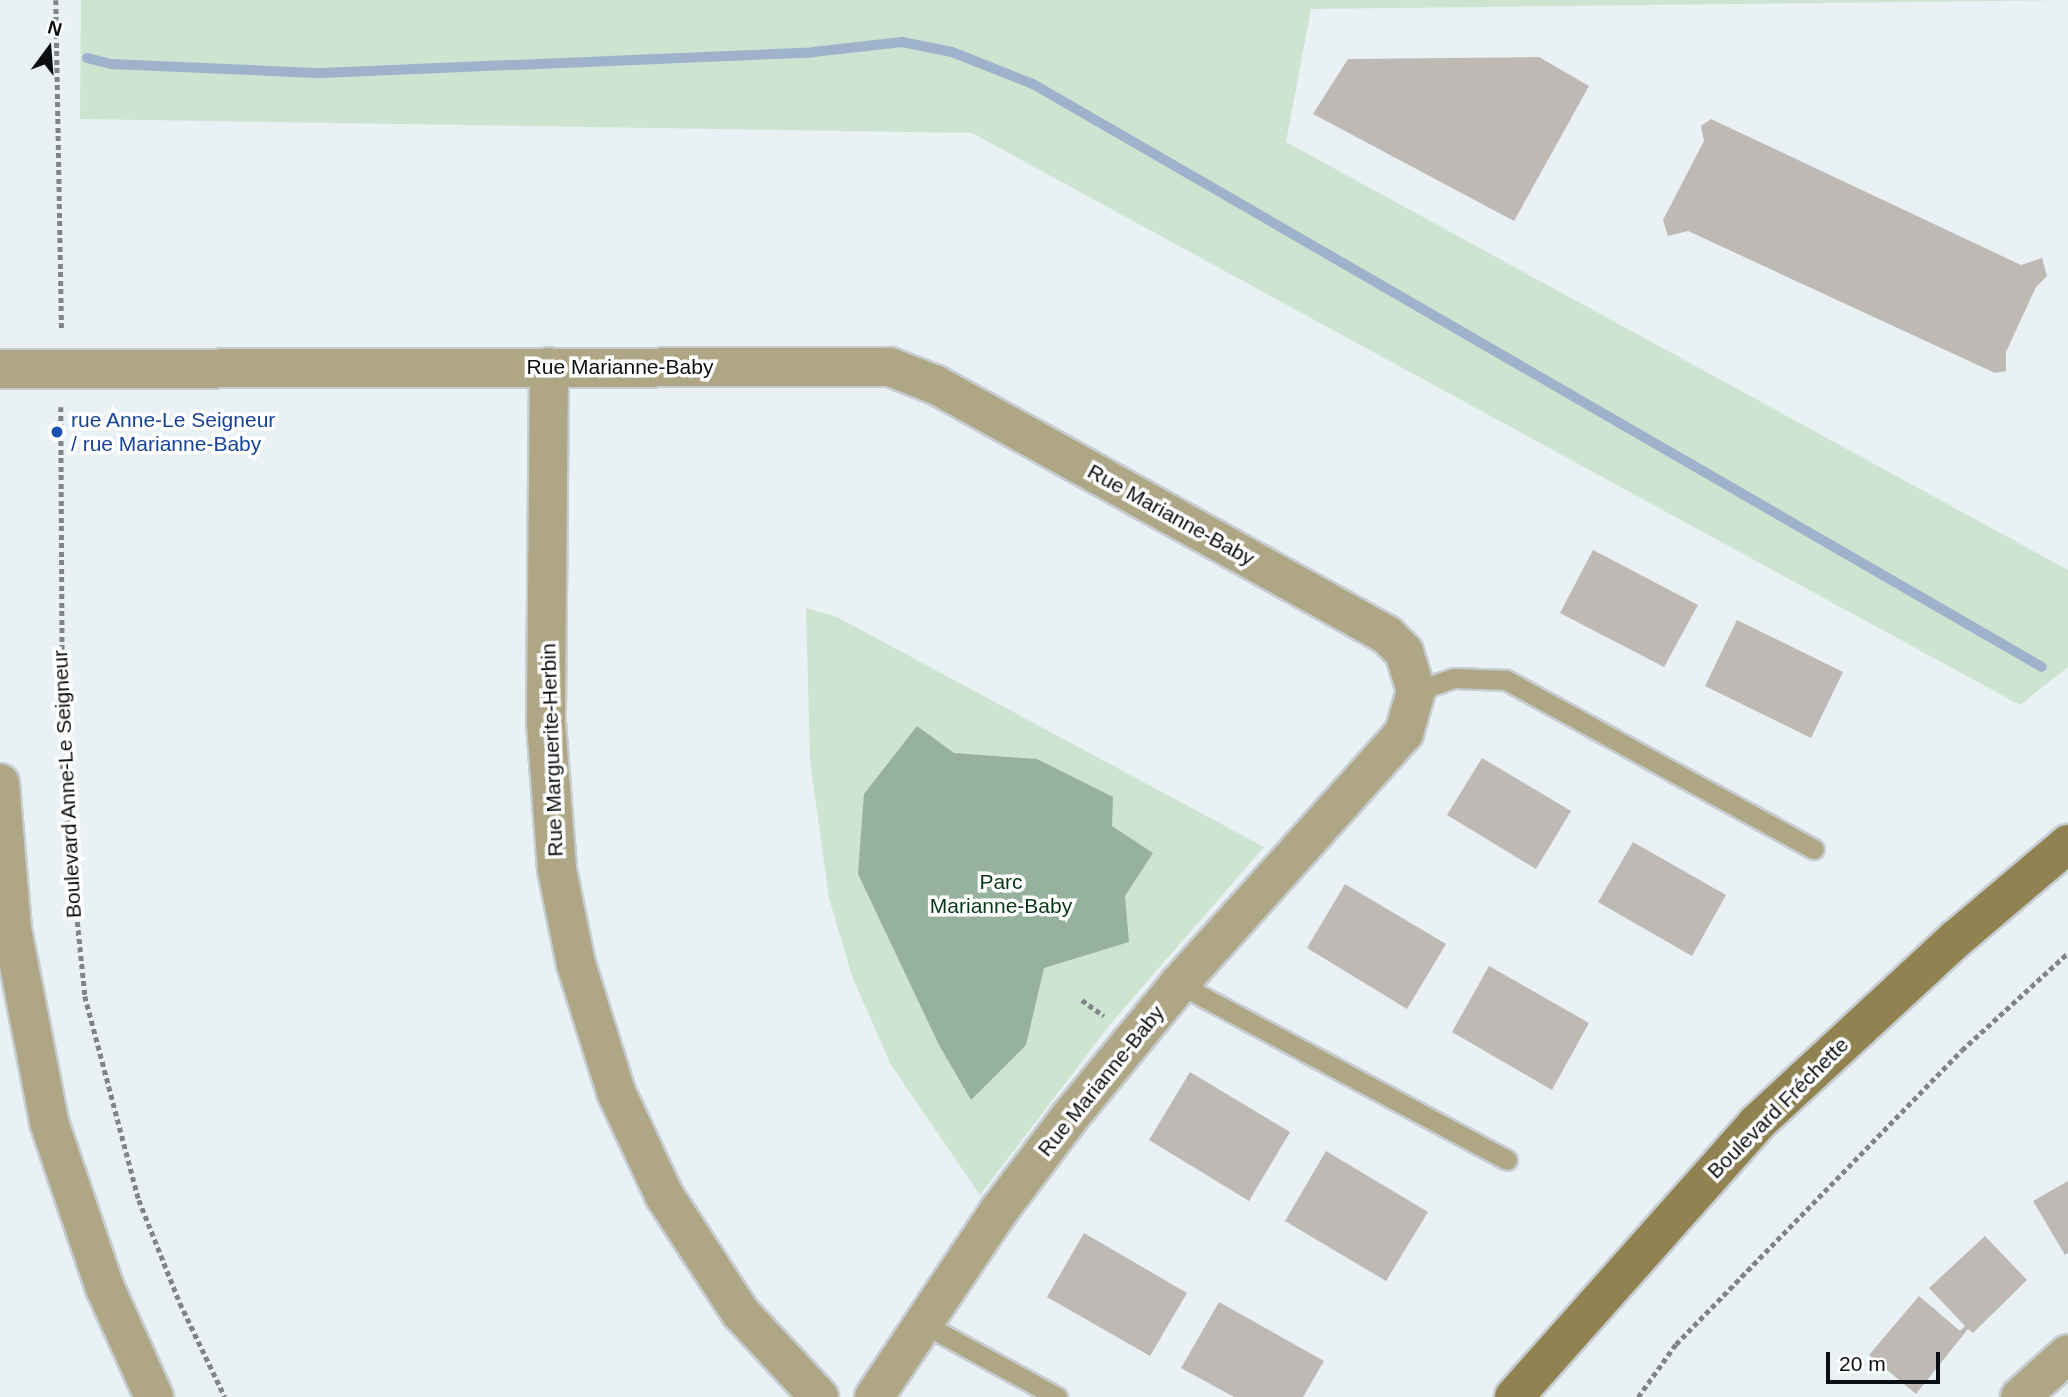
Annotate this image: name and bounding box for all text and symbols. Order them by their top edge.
north arrow [14,14,84,84]
text: N [45,16,64,40]
street label: Rue Marianne-Baby [527,354,713,380]
place label: rue Anne-Le Seigneur / rue Marianne-Baby [71,407,276,457]
marker: rue Anne-Le Seigneur / rue Marianne-Baby [49,424,65,440]
street label: Rue Marianne-Baby [1083,459,1259,571]
street label: Rue Marguerite-Herbin [536,643,568,857]
street label: Boulevard Anne-Le Seigneur [47,649,87,919]
park label: Parc Marianne-Baby [930,869,1072,919]
street label: Rue Marianne-Baby [1032,1000,1170,1162]
street label: Boulevard Fréchette [1702,1032,1854,1184]
scale bar [1830,1338,1944,1382]
text: 20 m [1839,1352,1886,1375]

